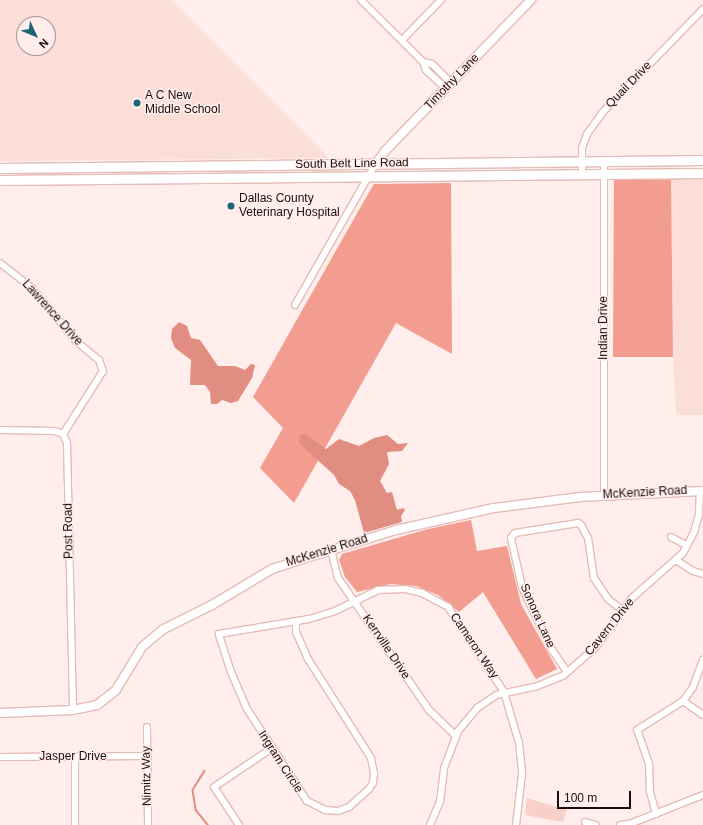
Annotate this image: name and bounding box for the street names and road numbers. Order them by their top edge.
street label: Timothy Lane [422,51,482,113]
street label: Quail Drive [603,59,655,111]
street label: South Belt Line Road [295,156,409,172]
street label: Lawrence Drive [19,277,85,349]
street label: Indian Drive [597,296,611,360]
street label: McKenzie Road [602,484,688,502]
street label: Post Road [61,503,77,559]
street label: McKenzie Road [284,532,370,570]
street label: Sonora Lane [516,582,558,650]
street label: Cavern Drive [582,595,638,659]
street label: Cameron Way [447,610,501,682]
street label: Kerrville Drive [359,612,413,682]
street label: Ingram Circle [255,728,305,796]
street label: Nimitz Way [139,746,155,806]
street label: Jasper Drive [39,750,107,764]

